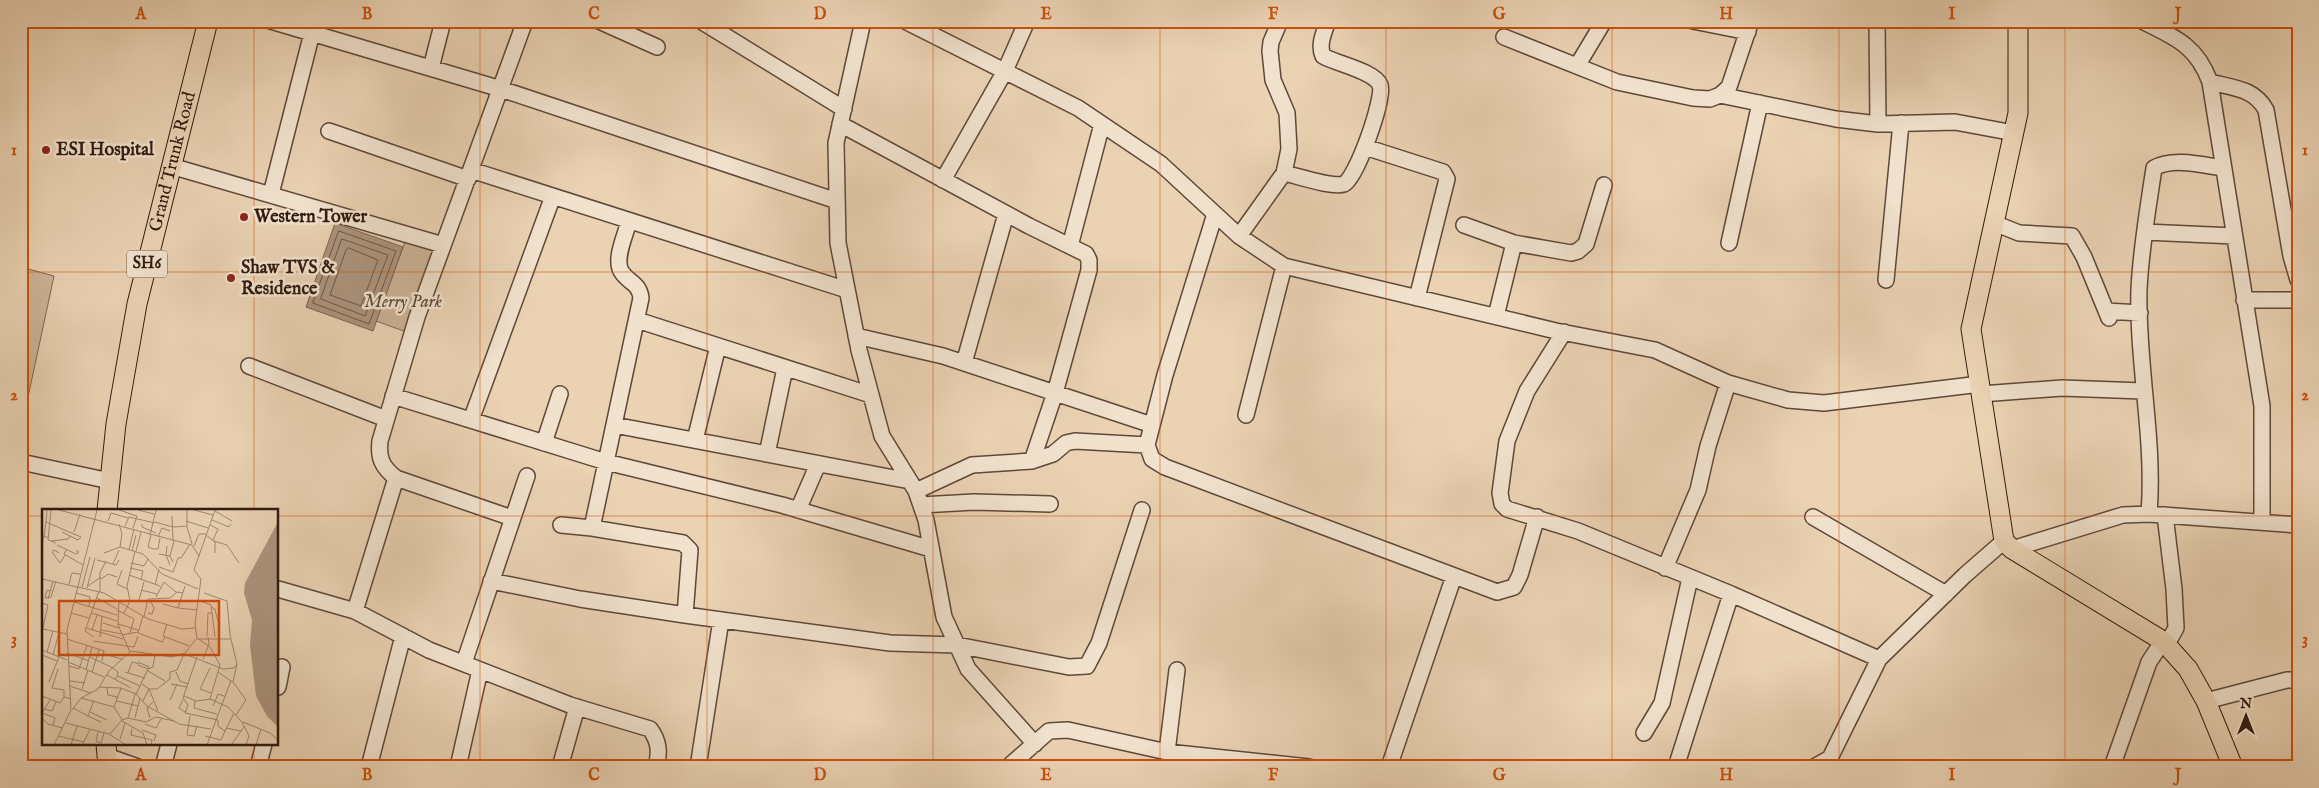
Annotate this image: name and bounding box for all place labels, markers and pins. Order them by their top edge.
place label: ESI Hospital [56,139,155,162]
marker: ESI Hospital [40,144,52,156]
place label: Western Tower [253,206,367,229]
marker: Western Tower [238,211,250,223]
place label: Shaw TVS & Residence [241,257,335,301]
marker: Shaw TVS & Residence [225,272,237,284]

